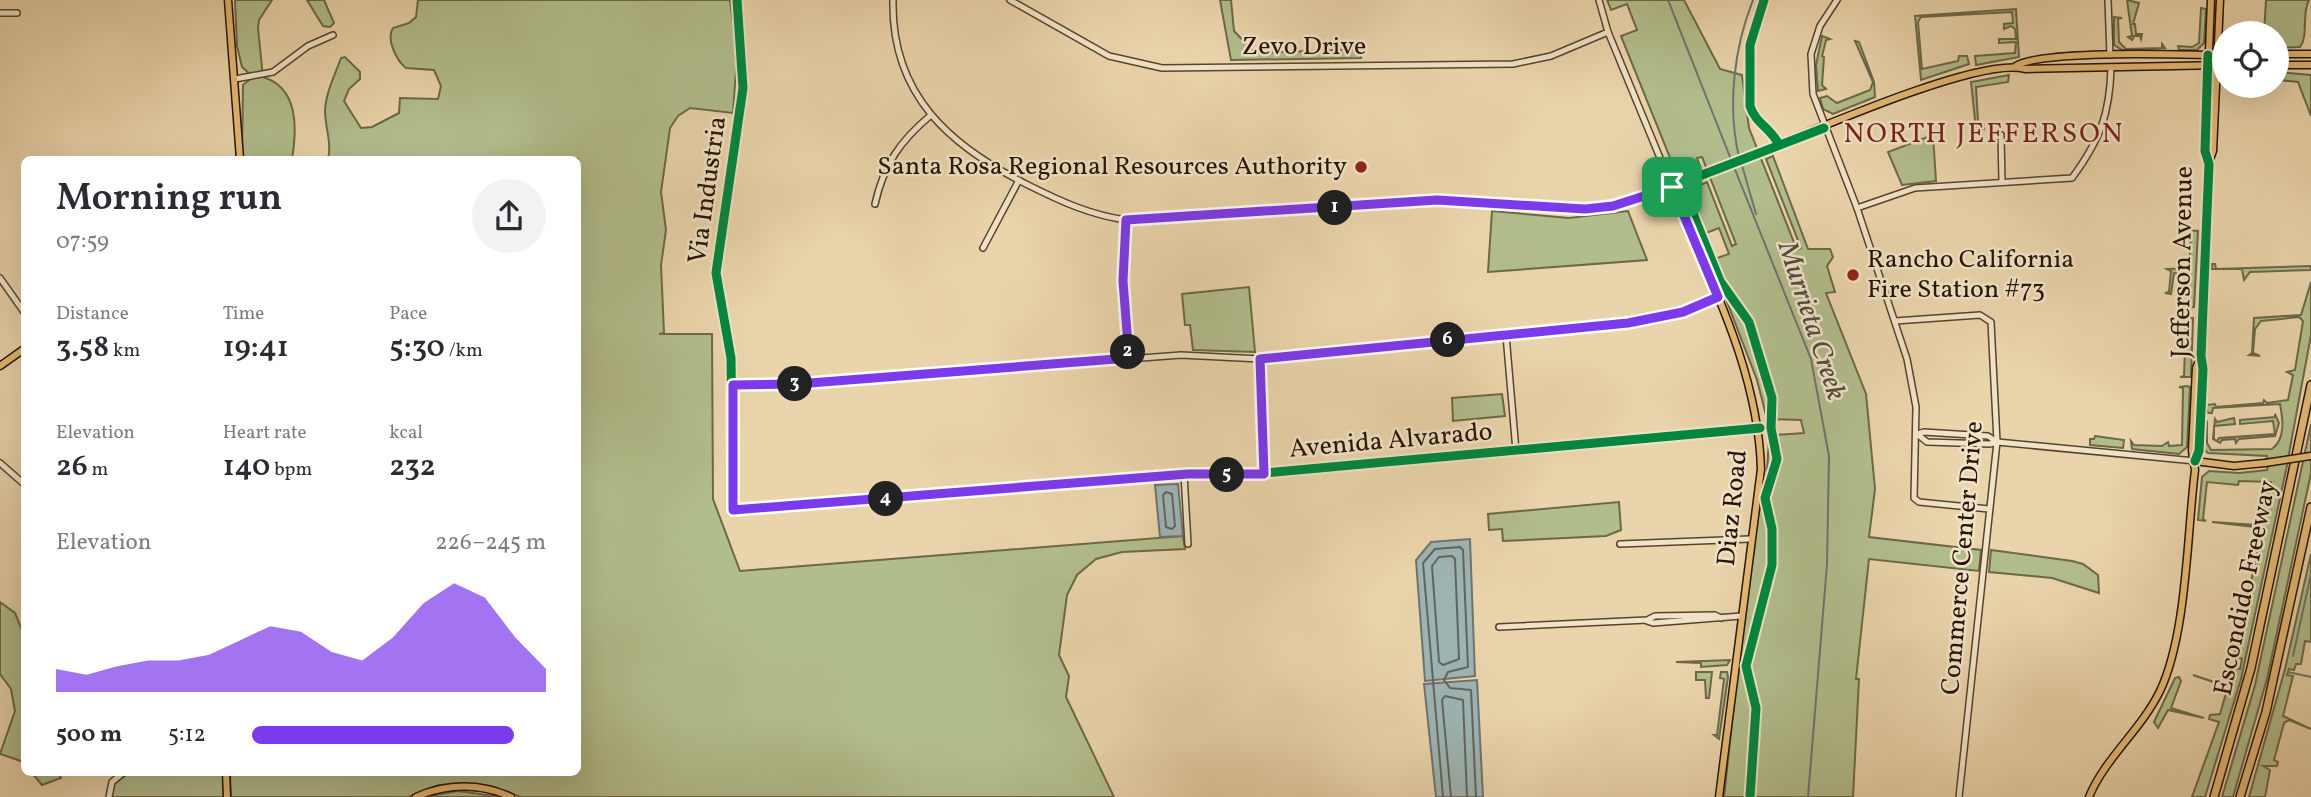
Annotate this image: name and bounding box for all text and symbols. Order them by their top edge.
map controls [2212,21,2289,98]
button: locate [2212,21,2289,98]
street label: Zevo Drive [1242,29,1366,65]
street label: Via Industria [680,114,736,266]
district label: NORTH JEFFERSON [1844,115,2124,154]
place label: Santa Rosa Regional Resources Authority [877,149,1347,185]
pin [1642,157,1702,217]
marker: Santa Rosa Regional Resources Authority [1353,159,1369,175]
street label: Jefferson Avenue [2163,166,2203,358]
icon: arrive [1653,168,1691,206]
text: Morning run [56,173,282,226]
button: share [472,179,546,253]
pin: 1 [1318,190,1352,226]
text: 1 [1331,194,1338,220]
text: 07:59 [56,226,109,258]
water label: Murrieta Creek [1767,236,1855,405]
place label: Rancho California Fire Station #73 [1867,242,2074,308]
marker: Rancho California Fire Station #73 [1845,267,1861,283]
text: Distance [56,301,129,327]
text: Time [223,301,264,327]
text: Pace [389,301,427,327]
pin: 6 [1430,322,1466,358]
text: 6 [1442,326,1453,352]
text: 3.58 [56,327,109,369]
text: 19:41 [223,327,289,369]
text: 5:30 [389,327,445,369]
pin: 2 [1110,334,1146,370]
text: km [109,338,140,364]
text: /km [445,338,483,364]
text: 2 [1123,338,1132,364]
pin: 3 [778,366,812,402]
text: 3 [790,370,799,396]
street label: Avenida Alvarado [1288,414,1494,468]
text: Elevation [56,420,135,446]
text: Heart rate [223,420,307,446]
text: kcal [389,420,423,446]
street label: Commerce Center Drive [1933,420,1993,696]
text: 26 [56,446,88,488]
text: 140 [223,446,270,488]
text: 232 [389,446,436,488]
street label: Diaz Road [1709,448,1757,568]
text: m [88,457,108,483]
text: bpm [270,457,312,483]
pin: 5 [1210,458,1244,492]
text: 5 [1222,461,1231,487]
street label: Escondido Freeway [2206,477,2286,699]
pin: 4 [868,482,903,516]
text: 4 [880,485,891,511]
text: Elevation [56,527,152,559]
text: 226–245 m [435,527,546,559]
text: 500 m [56,719,122,751]
text: 5:12 [168,719,206,751]

